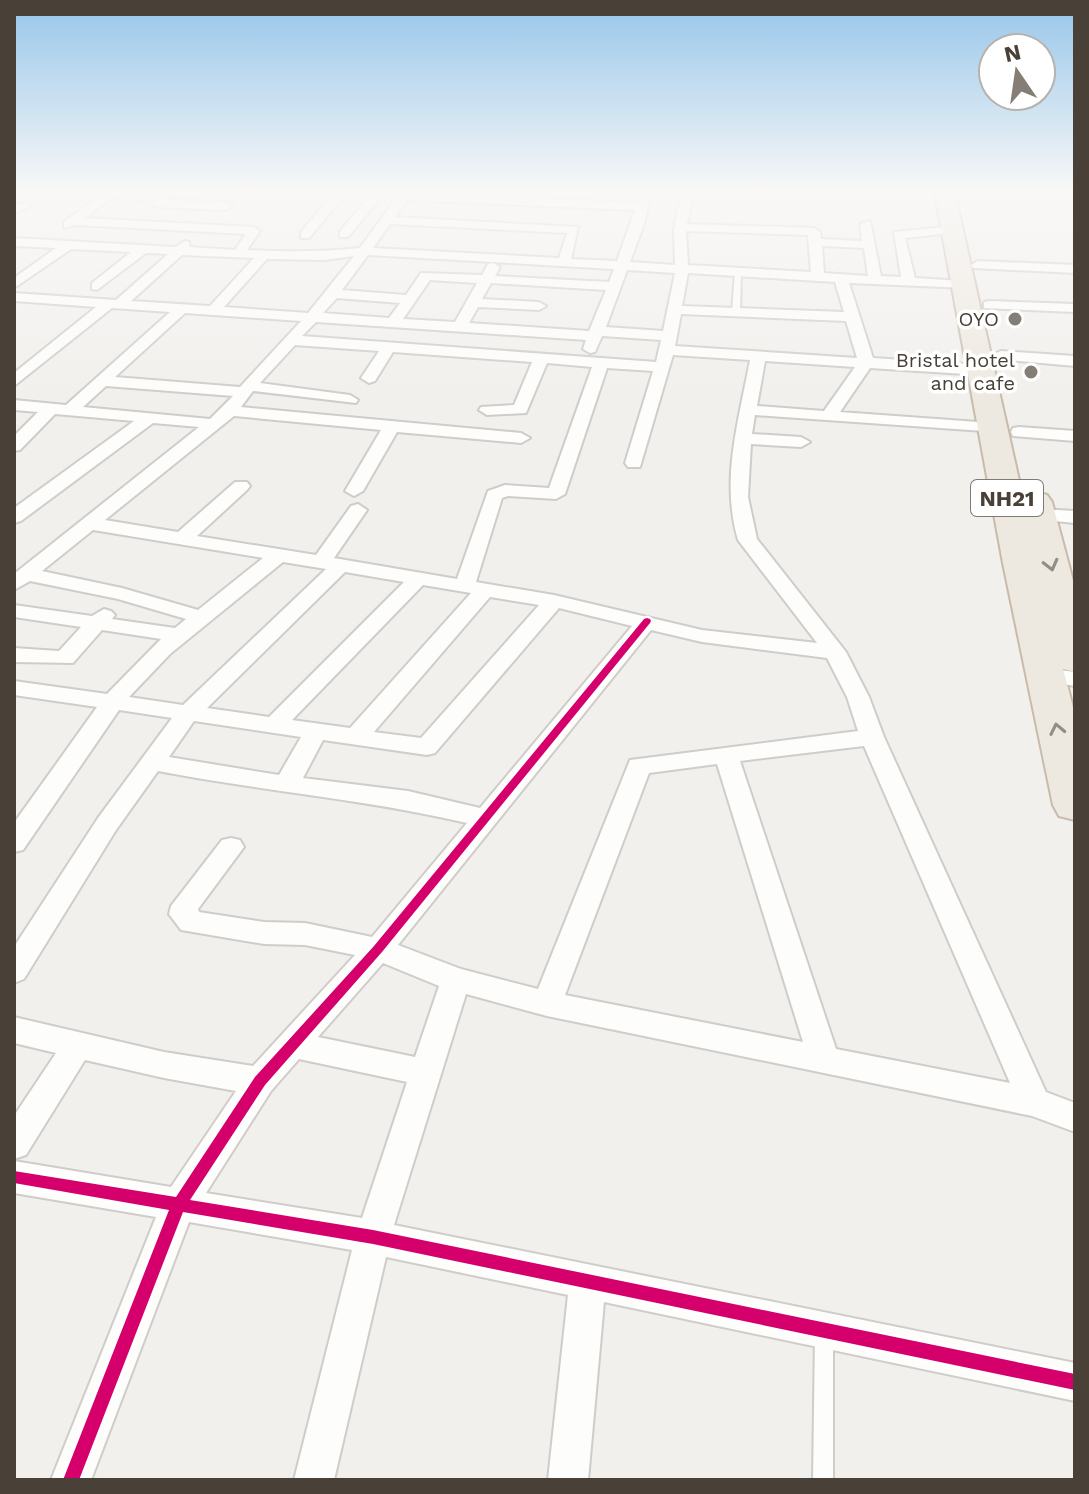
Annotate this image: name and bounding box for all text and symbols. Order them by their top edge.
north arrow [977,32,1057,112]
text: N [1002,39,1023,67]
place label: OYO [958,307,999,331]
marker: OYO [1006,310,1024,328]
place label: Bristal hotel and cafe [896,348,1015,395]
marker: Bristal hotel and cafe [1022,363,1040,381]
road number: NH21 [971,480,1043,516]
one-way arrow [1042,558,1059,571]
one-way arrow [1049,723,1066,737]

